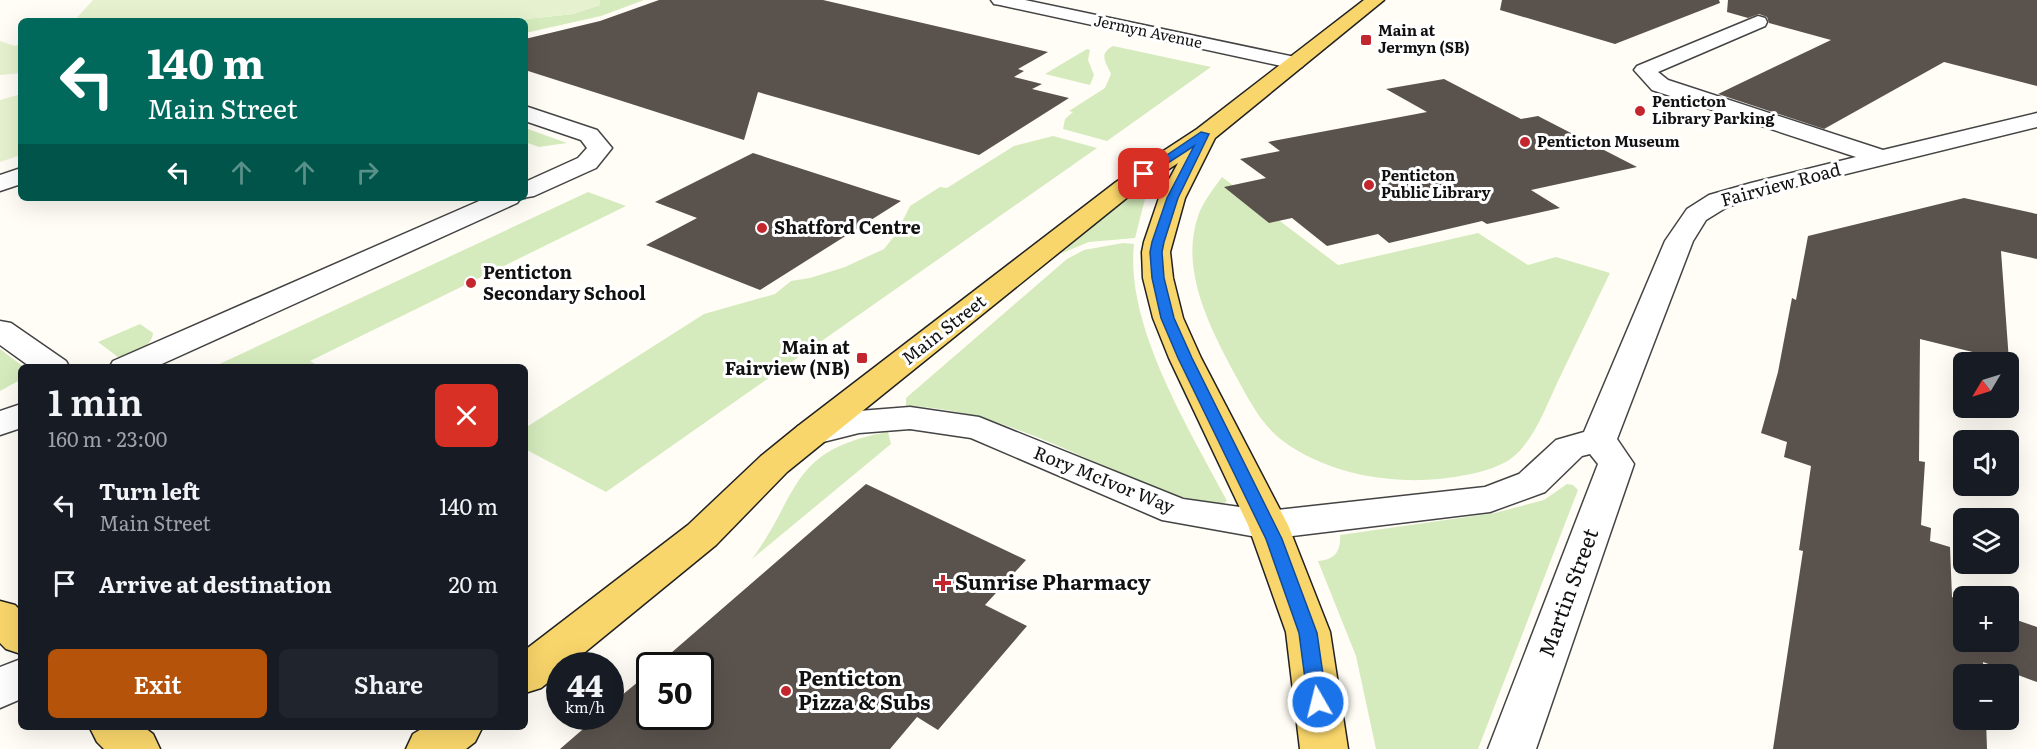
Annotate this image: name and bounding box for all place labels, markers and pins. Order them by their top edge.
place label: Main at Jermyn (SB) [1378,18,1470,58]
marker: Main at Jermyn (SB) [1359,33,1373,47]
place label: Penticton Library Parking [1652,89,1776,129]
marker: Penticton Library Parking [1633,104,1647,118]
place label: Penticton Museum [1537,129,1680,152]
marker: Penticton Museum [1518,135,1532,149]
pin [1118,148,1169,199]
place label: Penticton Public Library [1381,163,1492,203]
marker: Penticton Public Library [1362,178,1376,192]
place label: Shatford Centre [774,213,921,240]
marker: Shatford Centre [755,221,769,235]
place label: Penticton Secondary School [483,258,646,306]
marker: Penticton Secondary School [464,276,478,290]
place label: Main at Fairview (NB) [725,333,850,381]
marker: Main at Fairview (NB) [855,351,869,365]
place label: Sunrise Pharmacy [955,565,1151,596]
marker: Sunrise Pharmacy [936,576,950,590]
place label: Penticton Pizza & Subs [798,661,931,716]
marker: Penticton Pizza & Subs [779,684,793,698]

